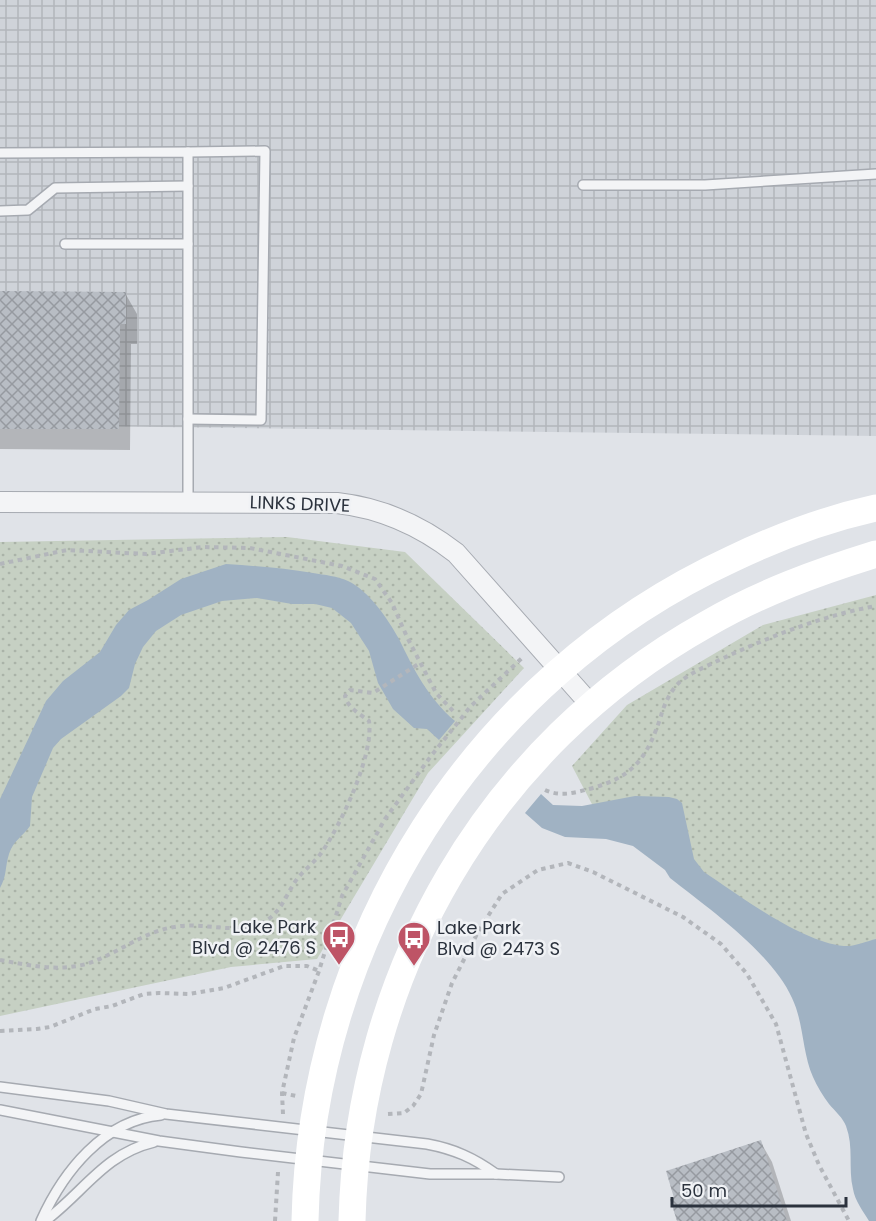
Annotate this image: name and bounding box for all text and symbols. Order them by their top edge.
street label: LINKS DRIVE [249,489,351,518]
place label: Lake Park Blvd @ 2476 S [192,914,317,960]
place label: Lake Park Blvd @ 2473 S [437,915,560,961]
bus stop icon: Lake Park Blvd @ 2476 S [321,919,357,966]
bus stop icon: Lake Park Blvd @ 2473 S [396,920,432,967]
scale bar [672,1170,846,1208]
text: 50 m [681,1178,727,1203]

